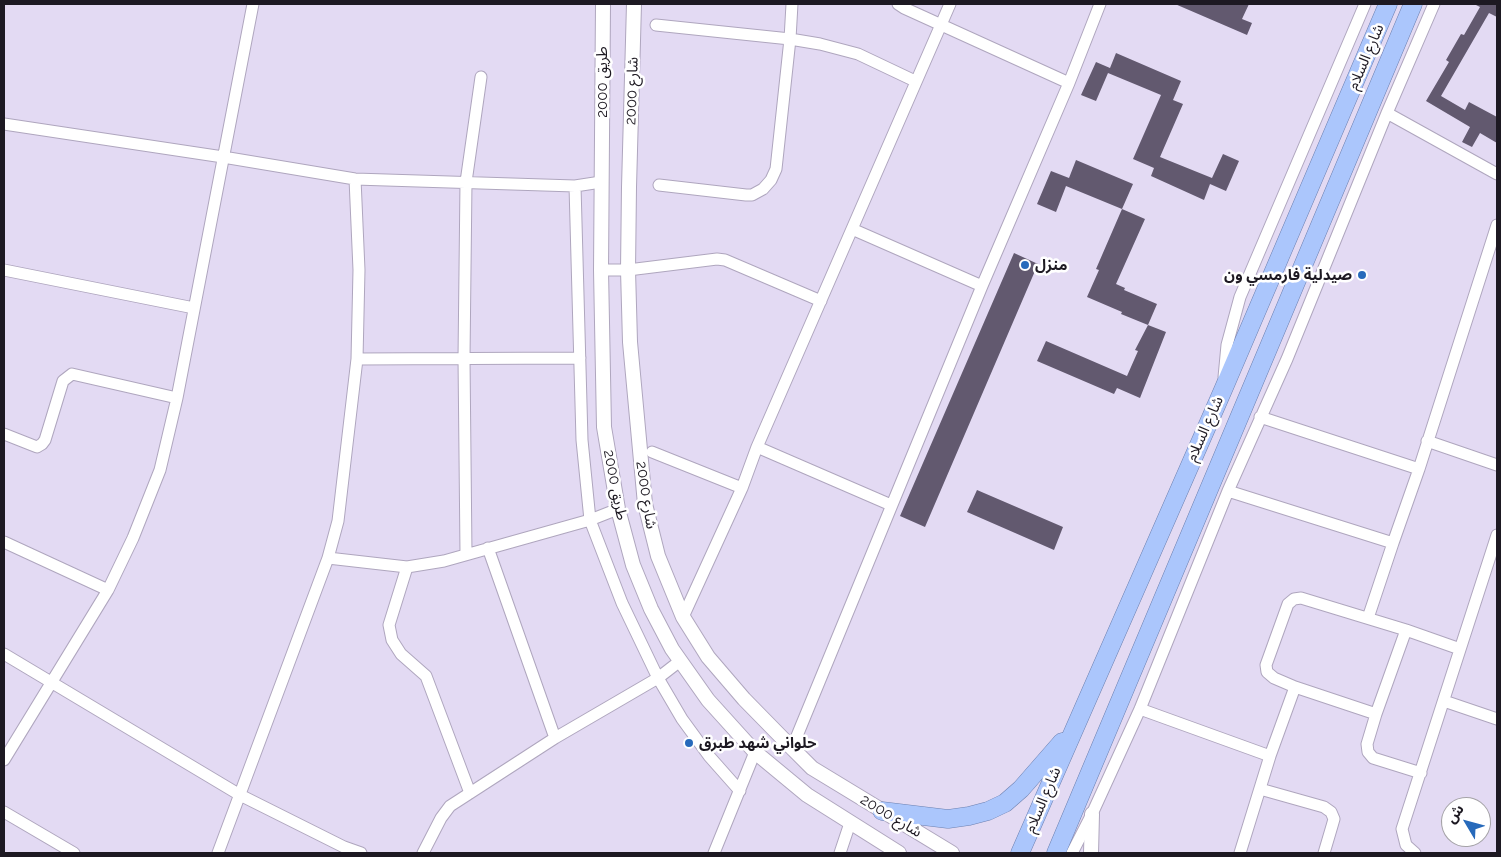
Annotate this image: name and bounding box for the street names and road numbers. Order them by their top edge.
street label: شارع السلام [1344,21,1388,93]
street label: طريق 2000 [593,46,611,118]
street label: شارع 2000 [622,56,642,126]
street label: شارع السلام [1183,394,1227,464]
street label: طريق 2000 [599,448,631,522]
street label: شارع 2000 [632,460,660,530]
street label: شارع السلام [1021,764,1065,836]
street label: شارع 2000 [857,791,925,841]

